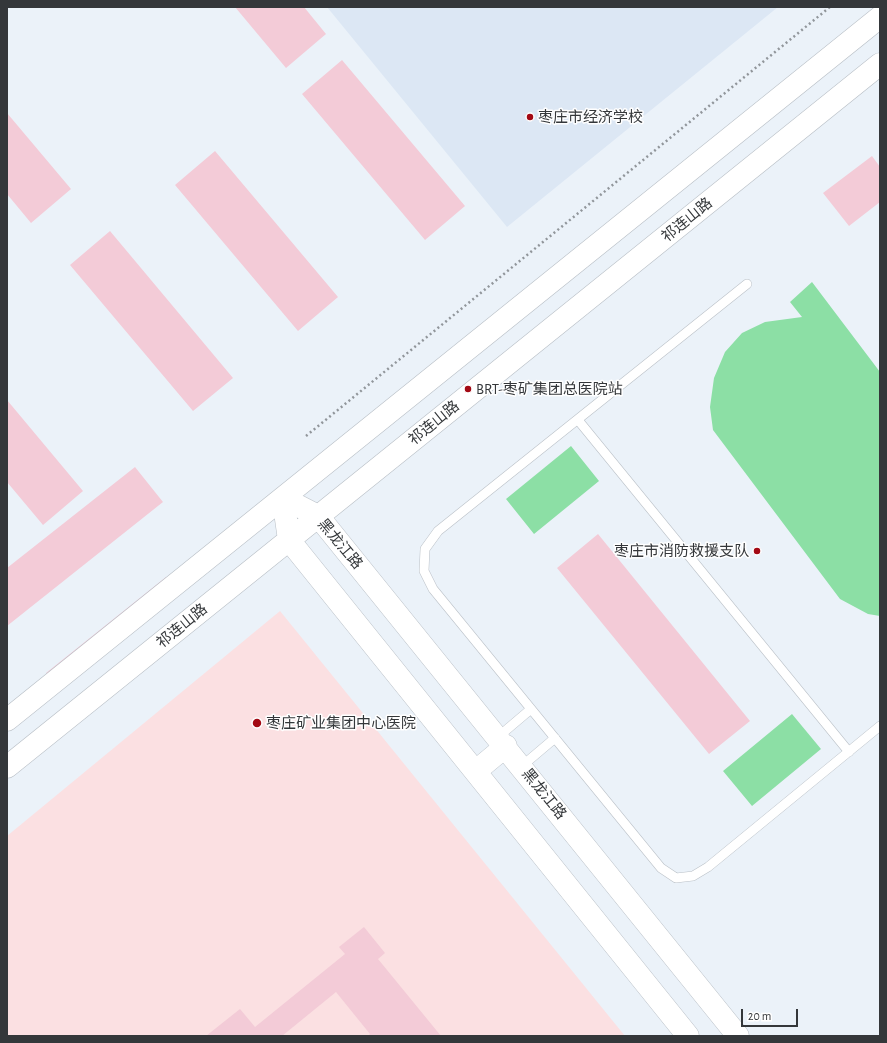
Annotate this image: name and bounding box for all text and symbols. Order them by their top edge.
place label: 枣庄市经济学校 [538,108,643,126]
marker: 枣庄市经济学校 [525,112,535,122]
street label: 祁连山路 [658,194,716,246]
place label: BRT-枣矿集团总医院站 [476,380,623,398]
marker: BRT-枣矿集团总医院站 [463,384,473,394]
street label: 祁连山路 [405,397,463,449]
street label: 黑龙江路 [314,515,366,573]
place label: 枣庄市消防救援支队 [614,542,749,560]
marker: 枣庄市消防救援支队 [752,546,762,556]
street label: 祁连山路 [153,600,211,652]
place label: 枣庄矿业集团中心医院 [266,714,416,732]
marker: 枣庄矿业集团中心医院 [251,717,263,729]
street label: 黑龙江路 [518,765,570,823]
scale bar [743,1001,800,1027]
text: 20 m [748,1010,771,1022]

